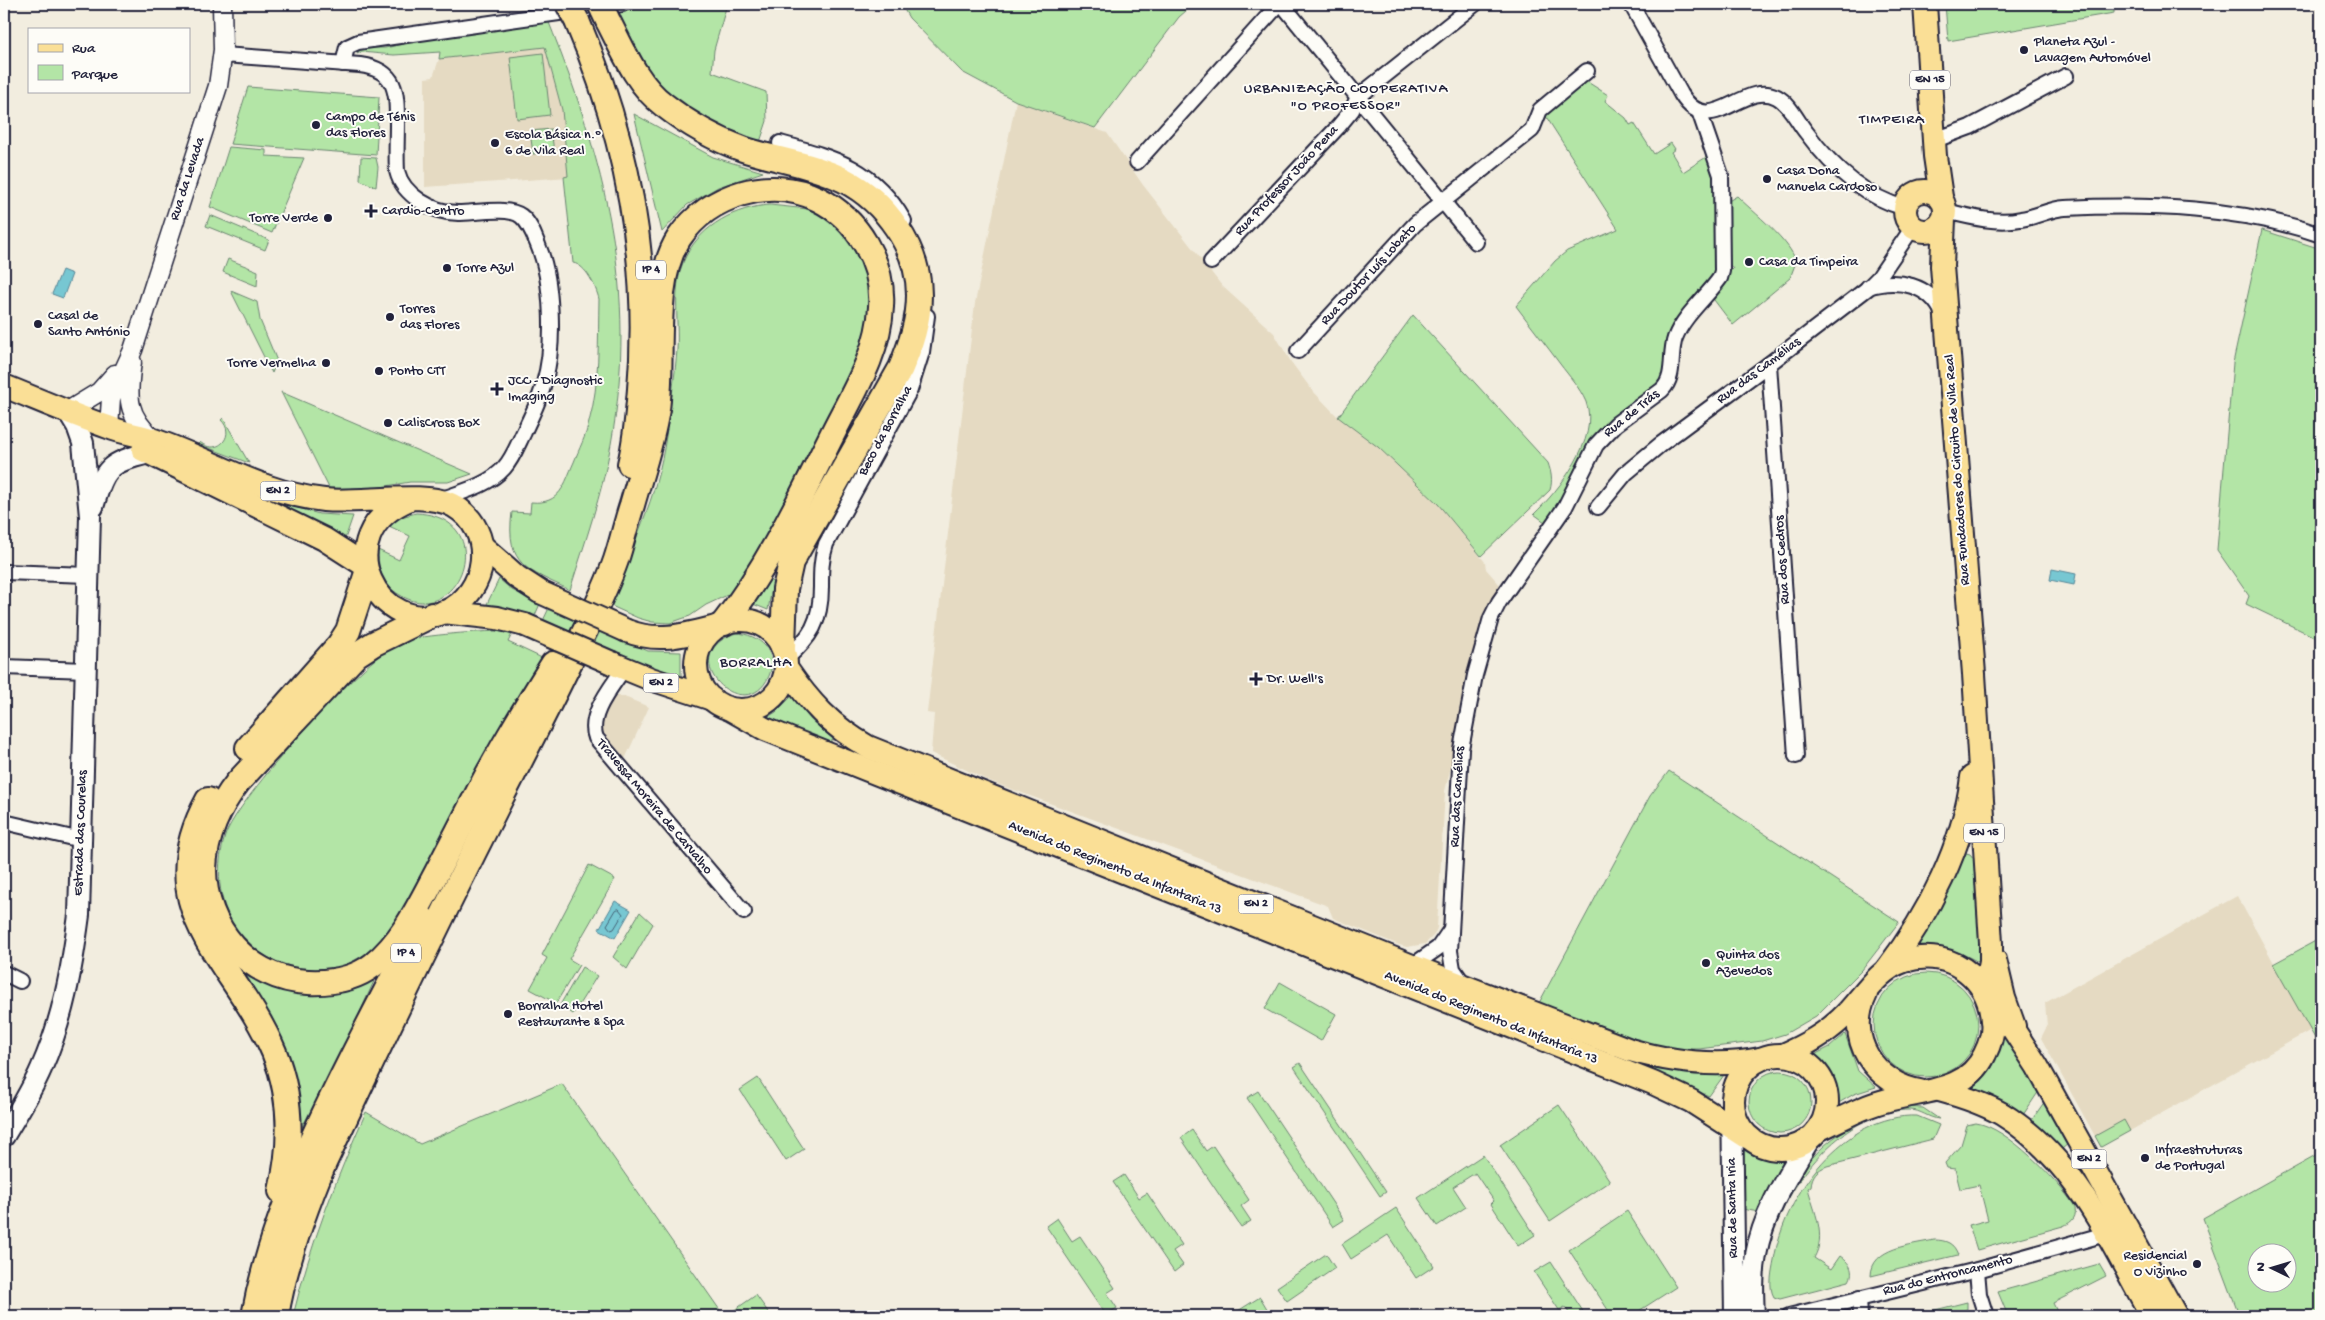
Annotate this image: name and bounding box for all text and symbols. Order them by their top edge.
legend [28,28,190,92]
place label: Planeta Azul - Lavagem Automóvel [2033,34,2151,67]
text: Rua [72,40,96,58]
marker: Planeta Azul - Lavagem Automóvel [2018,44,2030,56]
text: Parque [71,66,118,84]
road number: EN 15 [1910,70,1950,90]
district label: URBANIZAÇÃO COOPERATIVA "O PROFESSOR" [1244,80,1448,115]
place label: Campo de Ténis das Flores [326,109,416,142]
district label: TIMPEIRA [1858,111,1925,129]
marker: Campo de Ténis das Flores [310,119,322,131]
street label: Rua Professor João Pena [1231,121,1343,240]
place label: Escola Básica n.º 6 de Vila Real [505,127,601,160]
street label: Rua da Levada [167,134,210,223]
marker: Escola Básica n.º 6 de Vila Real [489,137,501,149]
place label: Casa Dona Manuela Cardoso [1777,163,1877,196]
marker: Casa Dona Manuela Cardoso [1761,173,1773,185]
place label: Cardio-Centro [382,203,465,220]
marker: Cardio-Centro [364,204,378,218]
place label: Torre Verde [248,210,319,227]
marker: Torre Verde [322,212,334,224]
street label: Rua Doutor Luís Lobato [1317,221,1421,329]
place label: Casa da Timpeira [1759,254,1859,271]
marker: Casa da Timpeira [1743,256,1755,268]
place label: Torre Azul [456,260,514,277]
road number: IP 4 [636,260,666,280]
marker: Torre Azul [441,262,453,274]
place label: Torres das Flores [399,301,460,334]
place label: Casal de Santo António [48,308,130,341]
marker: Torres das Flores [384,311,396,323]
marker: Casal de Santo António [32,318,44,330]
street label: Rua das Camélias [1714,333,1805,408]
street label: Rua Fundadores do Circuito de Vila Real [1941,354,1975,586]
place label: Torre Vermelha [226,355,317,372]
marker: Torre Vermelha [320,357,332,369]
place label: Ponto CTT [388,363,446,380]
marker: Ponto CTT [373,365,385,377]
place label: JCC - Diagnostic Imaging [508,373,603,406]
marker: JCC - Diagnostic Imaging [490,382,504,396]
street label: Beco da Borralha [855,382,917,480]
street label: Rua de Trás [1601,386,1664,442]
place label: CalisCross Box [398,415,480,432]
marker: CalisCross Box [382,417,394,429]
road number: EN 2 [260,482,296,501]
street label: Rua dos Cedros [1771,514,1795,605]
district label: BORRALHA [719,654,792,672]
place label: Dr. Well's [1266,671,1324,688]
marker: Dr. Well's [1249,672,1263,686]
road number: EN 2 [644,674,678,692]
street label: Travessa Moreira de Carvalho [592,735,716,878]
street label: Rua das Camélias [1447,745,1469,848]
street label: Estrada das Courelas [70,769,92,896]
street label: Avenida do Regimento da Infantaria 13 [1006,817,1224,919]
road number: EN 15 [1964,824,2004,842]
road number: EN 2 [1238,894,1274,914]
road number: IP 4 [391,944,421,962]
place label: Quinta dos Azevedos [1716,947,1780,980]
marker: Quinta dos Azevedos [1700,957,1712,969]
street label: Avenida do Regimento da Infantaria 13 [1382,967,1600,1069]
place label: Borralha Hotel Restaurante & Spa [517,998,626,1031]
marker: Borralha Hotel Restaurante & Spa [502,1008,514,1020]
place label: Infraestruturas de Portugal [2155,1142,2243,1175]
road number: EN 2 [2072,1150,2106,1168]
marker: Infraestruturas de Portugal [2139,1152,2151,1164]
street label: Rua de Santa Iria [1724,1156,1742,1258]
north arrow [2248,1242,2298,1292]
place label: Residencial O Vizinho [2124,1248,2187,1281]
street label: Rua do Entroncamento [1881,1252,2015,1300]
marker: Residencial O Vizinho [2191,1258,2203,1270]
text: N [2253,1262,2270,1272]

